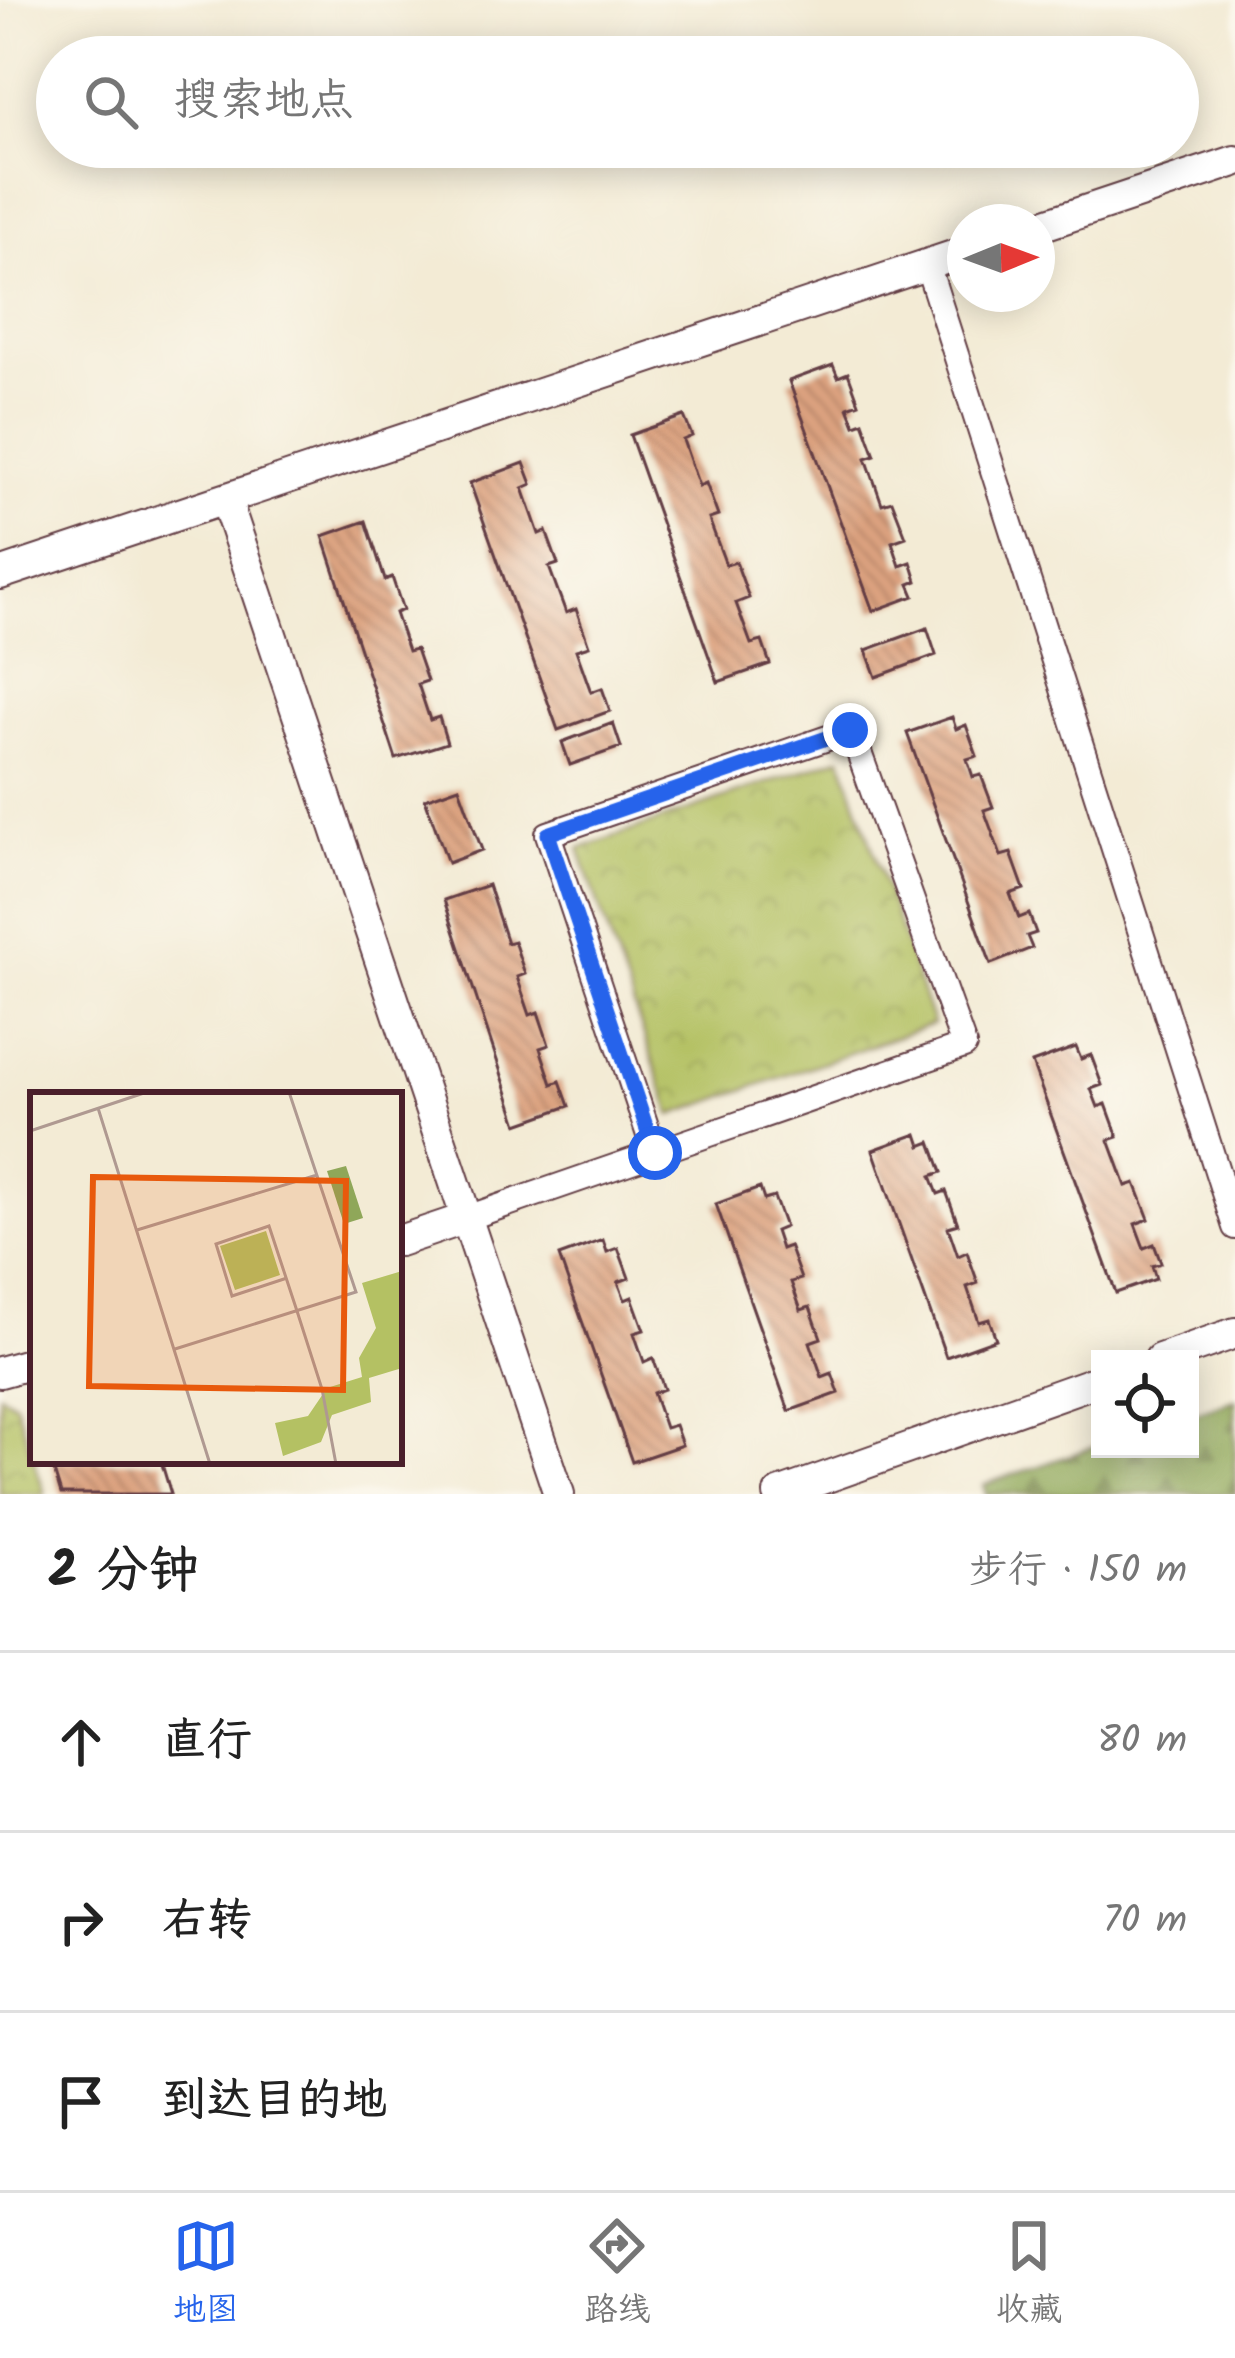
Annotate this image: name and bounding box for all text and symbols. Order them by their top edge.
search box [36,36,1199,168]
text: 搜索地点 [174,66,354,138]
icon: search [78,69,144,135]
north arrow [947,204,1055,312]
route end [823,703,877,757]
inset map [30,1092,402,1464]
route start [628,1126,682,1180]
map controls [1091,1350,1199,1458]
button: locate [1091,1350,1199,1458]
text: 2 分钟 [48,1532,199,1613]
text: 步行 · 150 m [969,1541,1187,1603]
text: 直行 [162,1706,252,1778]
icon: ahead [48,1709,114,1775]
text: 80 m [1097,1711,1187,1773]
text: 右转 [162,1886,252,1958]
icon: right [48,1889,114,1955]
text: 70 m [1103,1891,1187,1953]
text: 到达目的地 [162,2066,387,2138]
icon: arrive [48,2069,114,2135]
tab: 地图 [173,2213,239,2338]
tab: 路线 [584,2213,650,2338]
tab: 收藏 [996,2213,1062,2338]

